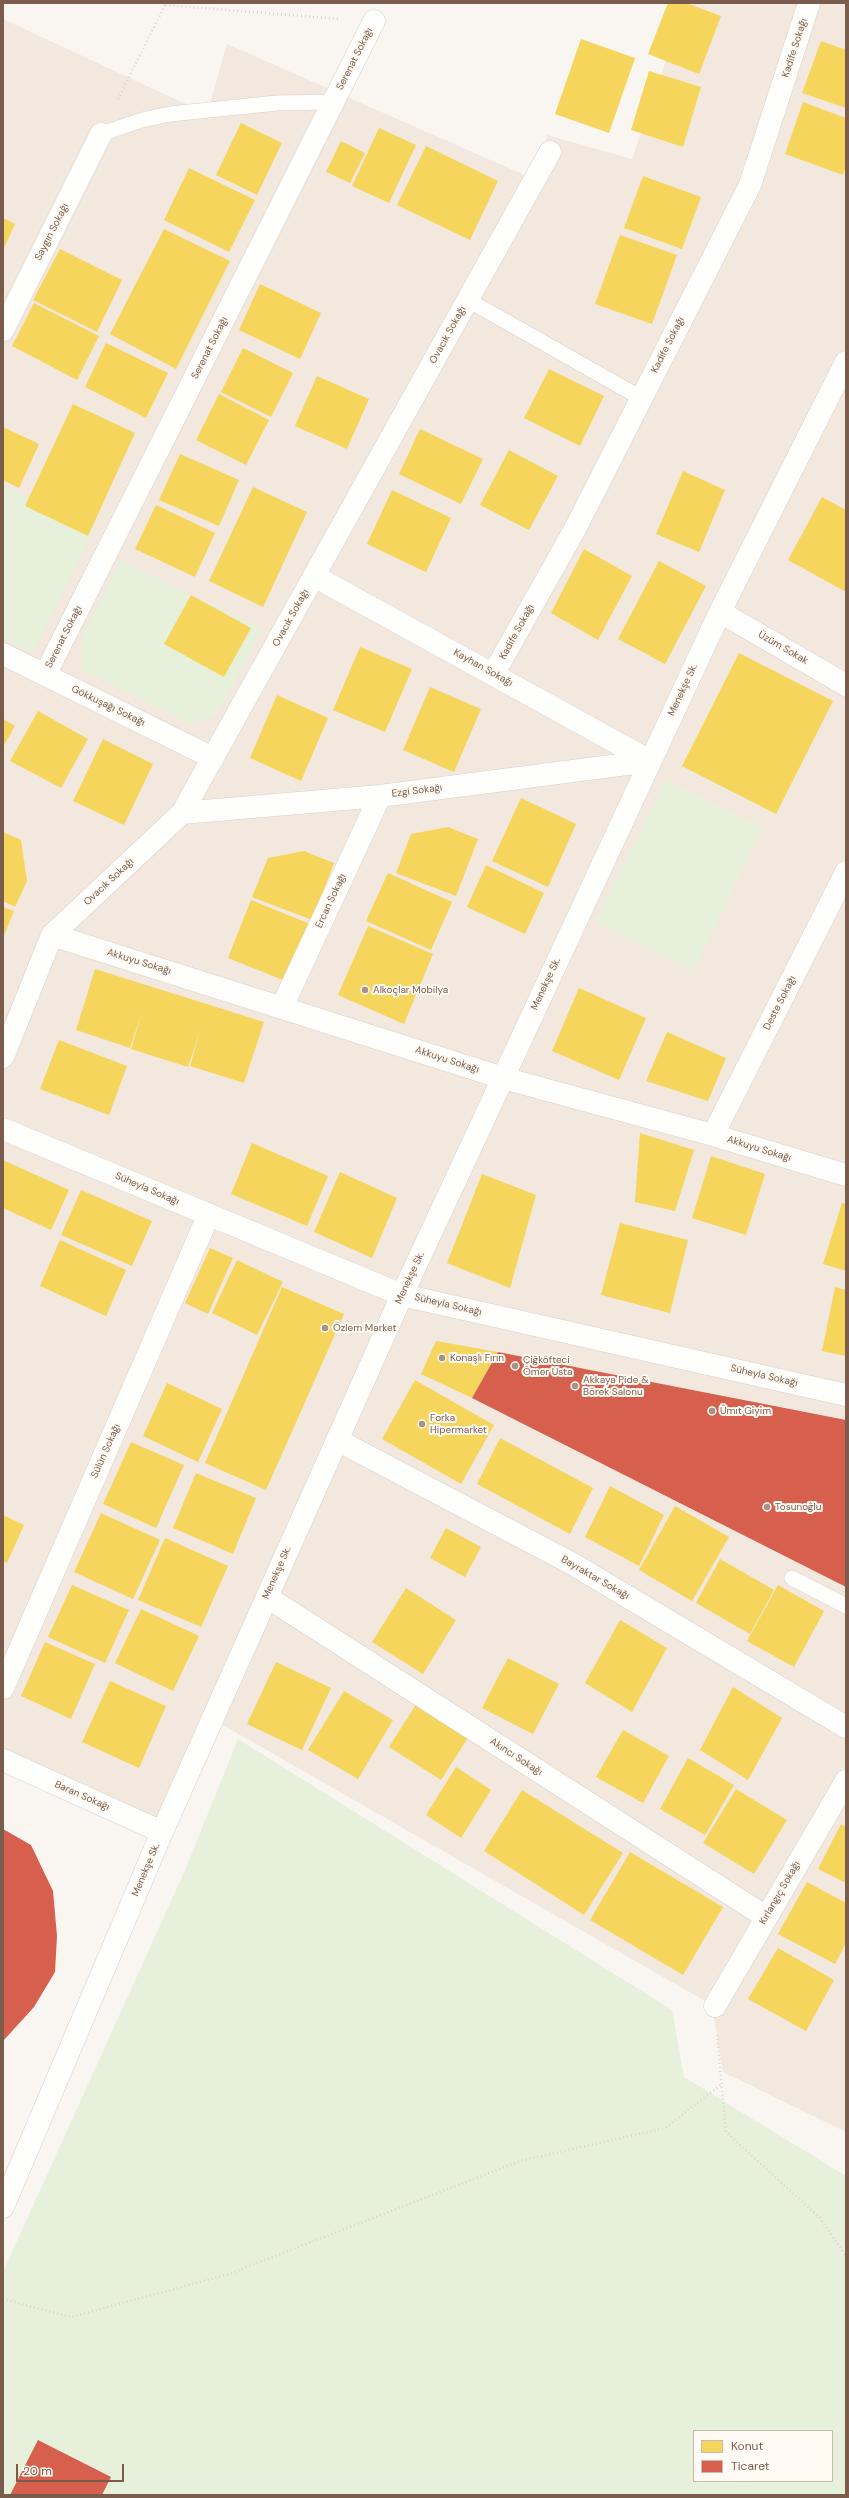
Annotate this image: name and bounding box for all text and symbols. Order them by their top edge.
street label: Kadife Sokağı [780,17,810,79]
street label: Serenat Sokağı [334,26,376,92]
street label: Saygın Sokağı [32,201,72,263]
street label: Ovacık Sokağı [427,304,469,366]
street label: Serenat Sokağı [189,315,231,381]
street label: Kadife Sokağı [649,315,687,375]
street label: Ovacık Sokağı [270,587,312,649]
street label: Kadife Sokağı [497,602,537,662]
street label: Serenat Sokağı [43,604,85,670]
street label: Üzüm Sokak [756,629,810,667]
street label: Kayhan Sokağı [451,647,515,689]
street label: Menekşe Sk. [666,662,700,718]
street label: Gökkuşağı Sokağı [69,683,147,729]
street label: Ezgi Sokağı [391,782,443,800]
street label: Ovacık Sokağı [82,856,136,908]
street label: Ercan Sokağı [313,872,349,930]
street label: Akkuyu Sokağı [106,947,172,977]
street label: Menekşe Sk. [529,956,563,1012]
street label: Deste Sokağı [761,974,799,1032]
place label: Alkoçlar Mobilya [373,984,448,996]
marker: Alkoçlar Mobilya [360,985,370,995]
street label: Akkuyu Sokağı [414,1044,480,1076]
street label: Akkuyu Sokağı [726,1134,792,1164]
street label: Süheyla Sokağı [113,1170,181,1208]
street label: Menekşe Sk. [393,1250,427,1306]
street label: Süheyla Sokağı [413,1291,483,1319]
place label: Özlem Market [333,1322,396,1334]
marker: Özlem Market [320,1323,330,1333]
place label: Konaşlı Fırın [450,1352,504,1364]
marker: Konaşlı Fırın [437,1353,447,1363]
place label: Çiğköfteci Ömer Usta [523,1354,572,1378]
marker: Çiğköfteci Ömer Usta [510,1361,520,1371]
street label: Süheyla Sokağı [729,1362,799,1390]
place label: Akkaya Pide & Börek Salonu [583,1374,648,1398]
marker: Akkaya Pide & Börek Salonu [570,1381,580,1391]
place label: Ümıt Giyim [720,1405,771,1417]
marker: Ümıt Giyim [707,1406,717,1416]
place label: Forka Hipermarket [430,1412,487,1436]
marker: Forka Hipermarket [417,1419,427,1429]
street label: Sülün Sokağı [89,1422,123,1480]
place label: Tosunoğlu [775,1501,821,1513]
marker: Tosunoğlu [762,1502,772,1512]
street label: Menekşe Sk. [260,1545,294,1601]
street label: Bayraktar Sokağı [559,1554,631,1602]
street label: Akıncı Sokağı [487,1736,545,1778]
street label: Baran Sokağı [53,1779,111,1813]
street label: Menekşe Sk. [129,1842,163,1898]
street label: Kırlangıç Sokağı [757,1859,803,1927]
legend [693,2430,833,2482]
text: Konut [731,2438,763,2454]
scale bar [18,2456,126,2482]
text: Ticaret [731,2458,770,2474]
text: 20 m [23,2463,52,2479]

